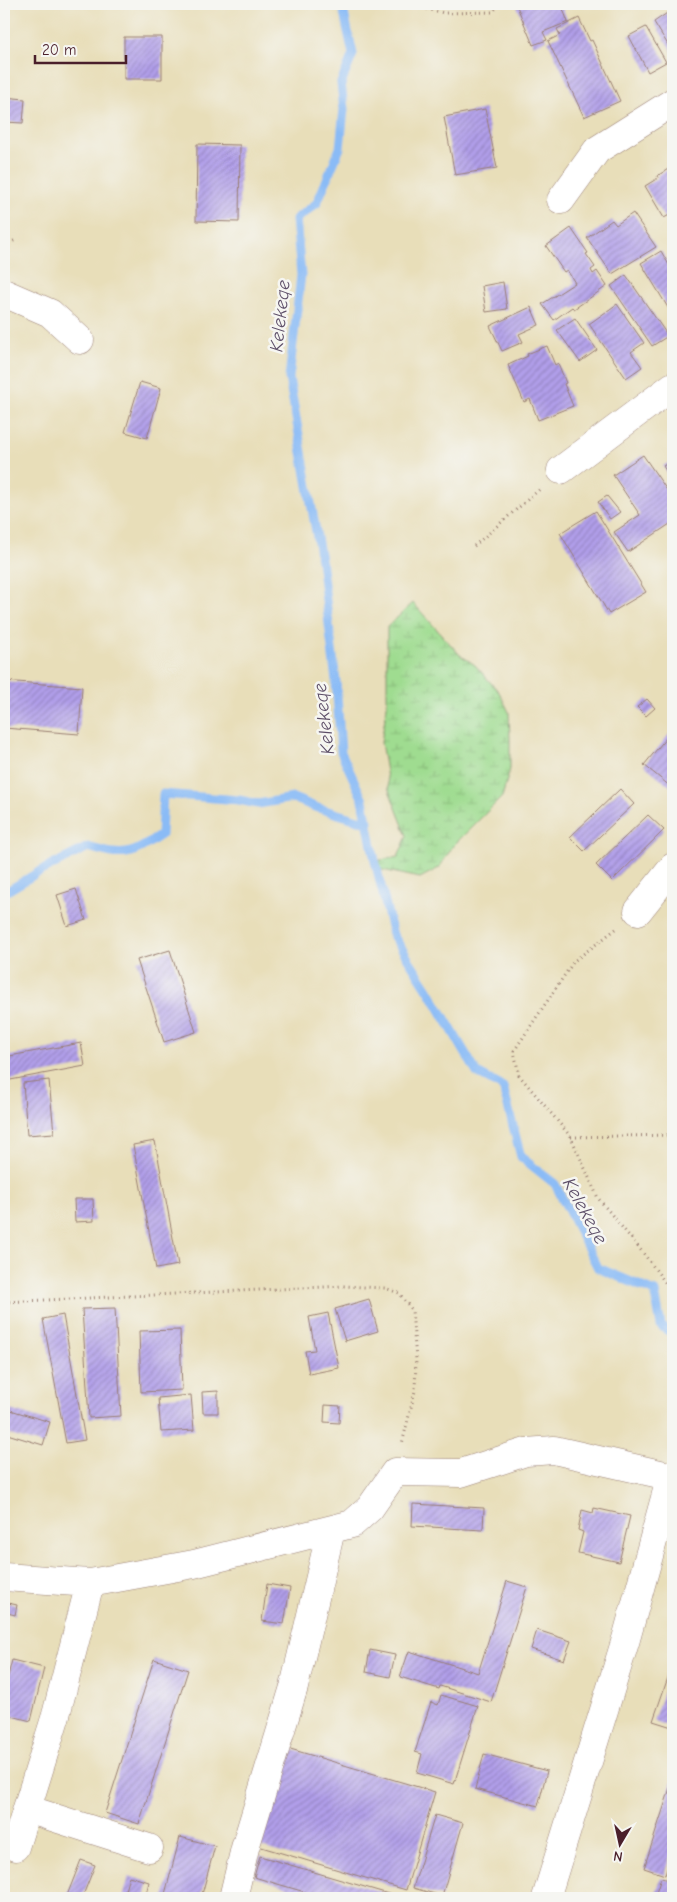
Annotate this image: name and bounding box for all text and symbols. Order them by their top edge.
scale bar [35,32,126,64]
text: 20 m [42,41,76,59]
water label: Kelekeqe [265,279,295,353]
water label: Kelekeqe [309,681,339,756]
water label: Kelekeqe [558,1174,612,1248]
north arrow [594,1820,644,1870]
text: N [612,1847,624,1865]

